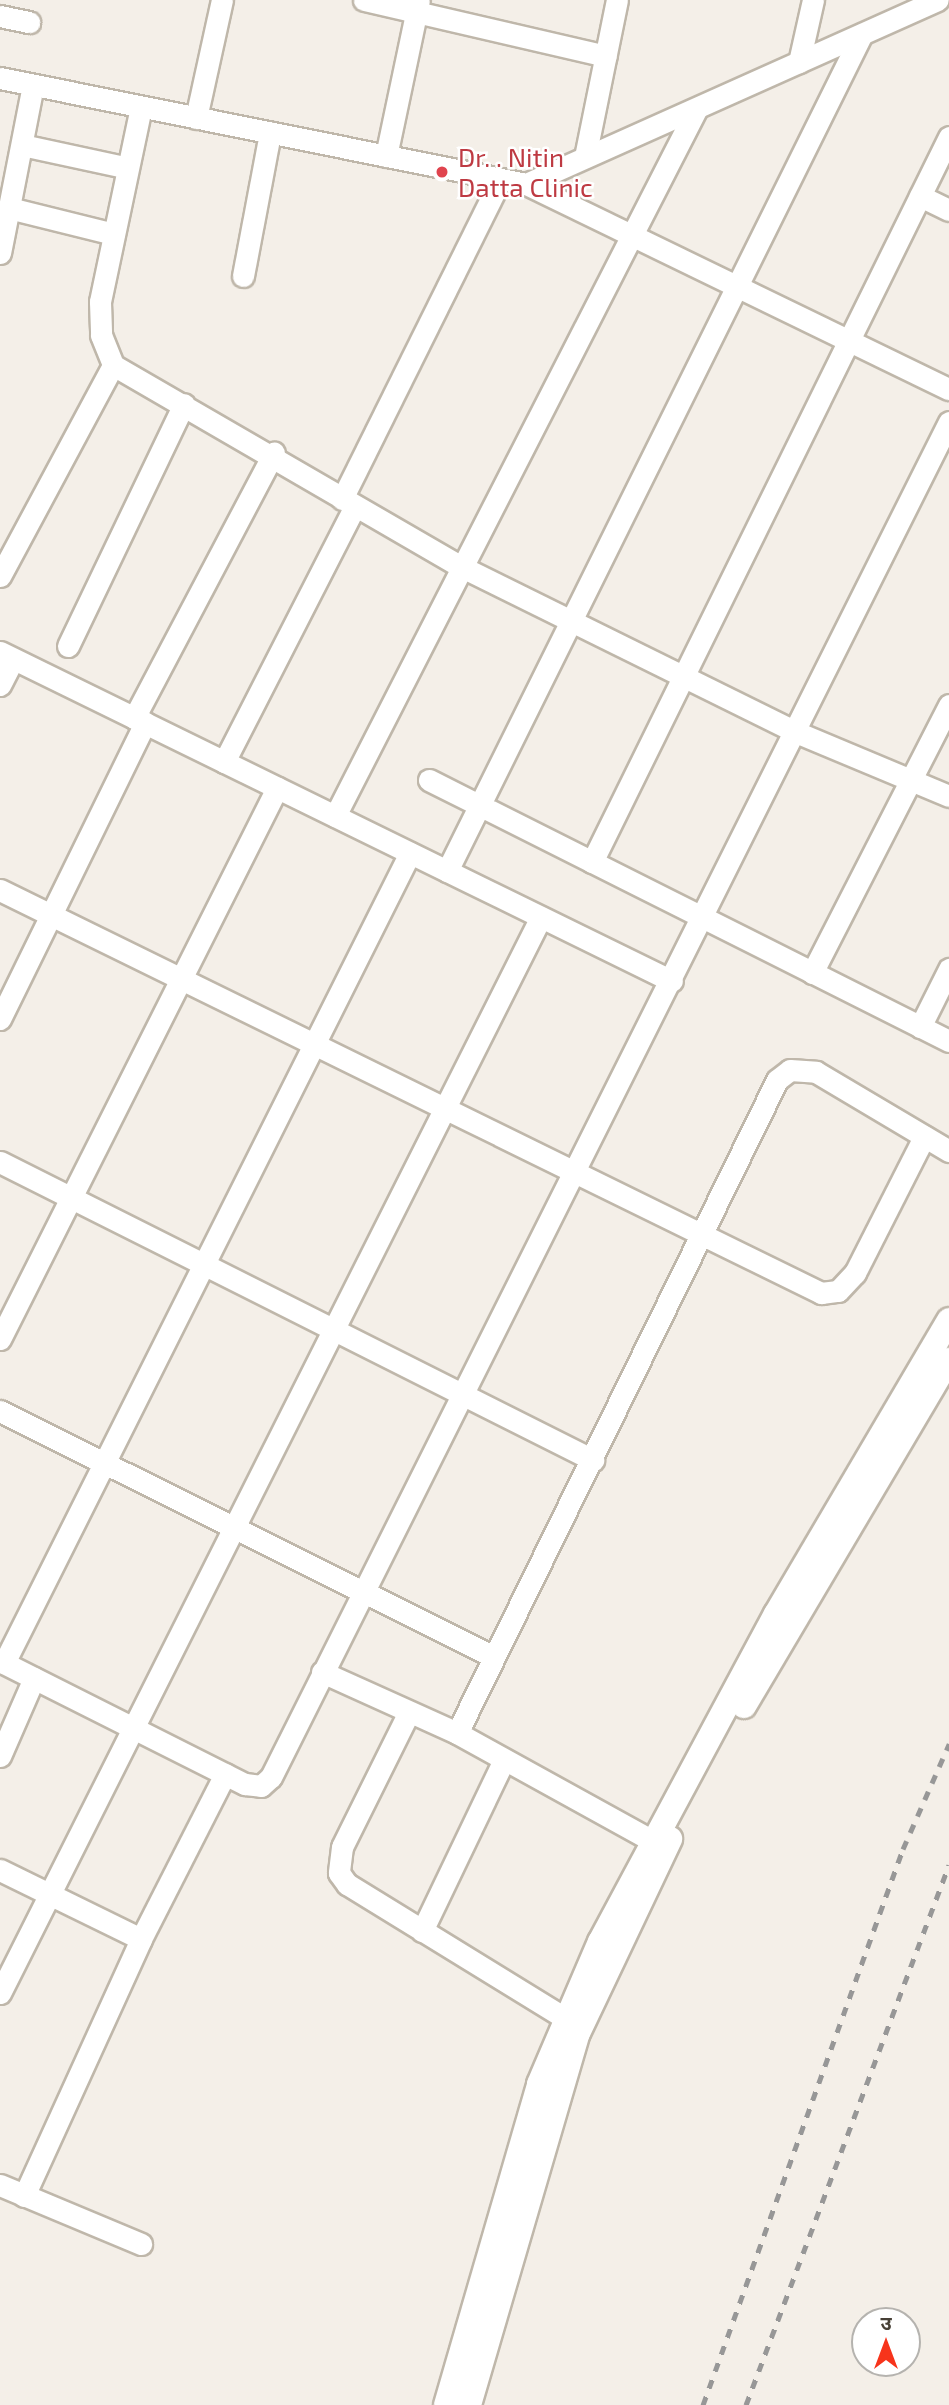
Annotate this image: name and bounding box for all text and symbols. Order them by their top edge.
place label: Dr. . Nitin Datta Clinic [458,141,593,202]
marker: Dr. . Nitin Datta Clinic [432,162,452,182]
north arrow [851,2307,921,2377]
text: उ [880,2311,892,2334]

